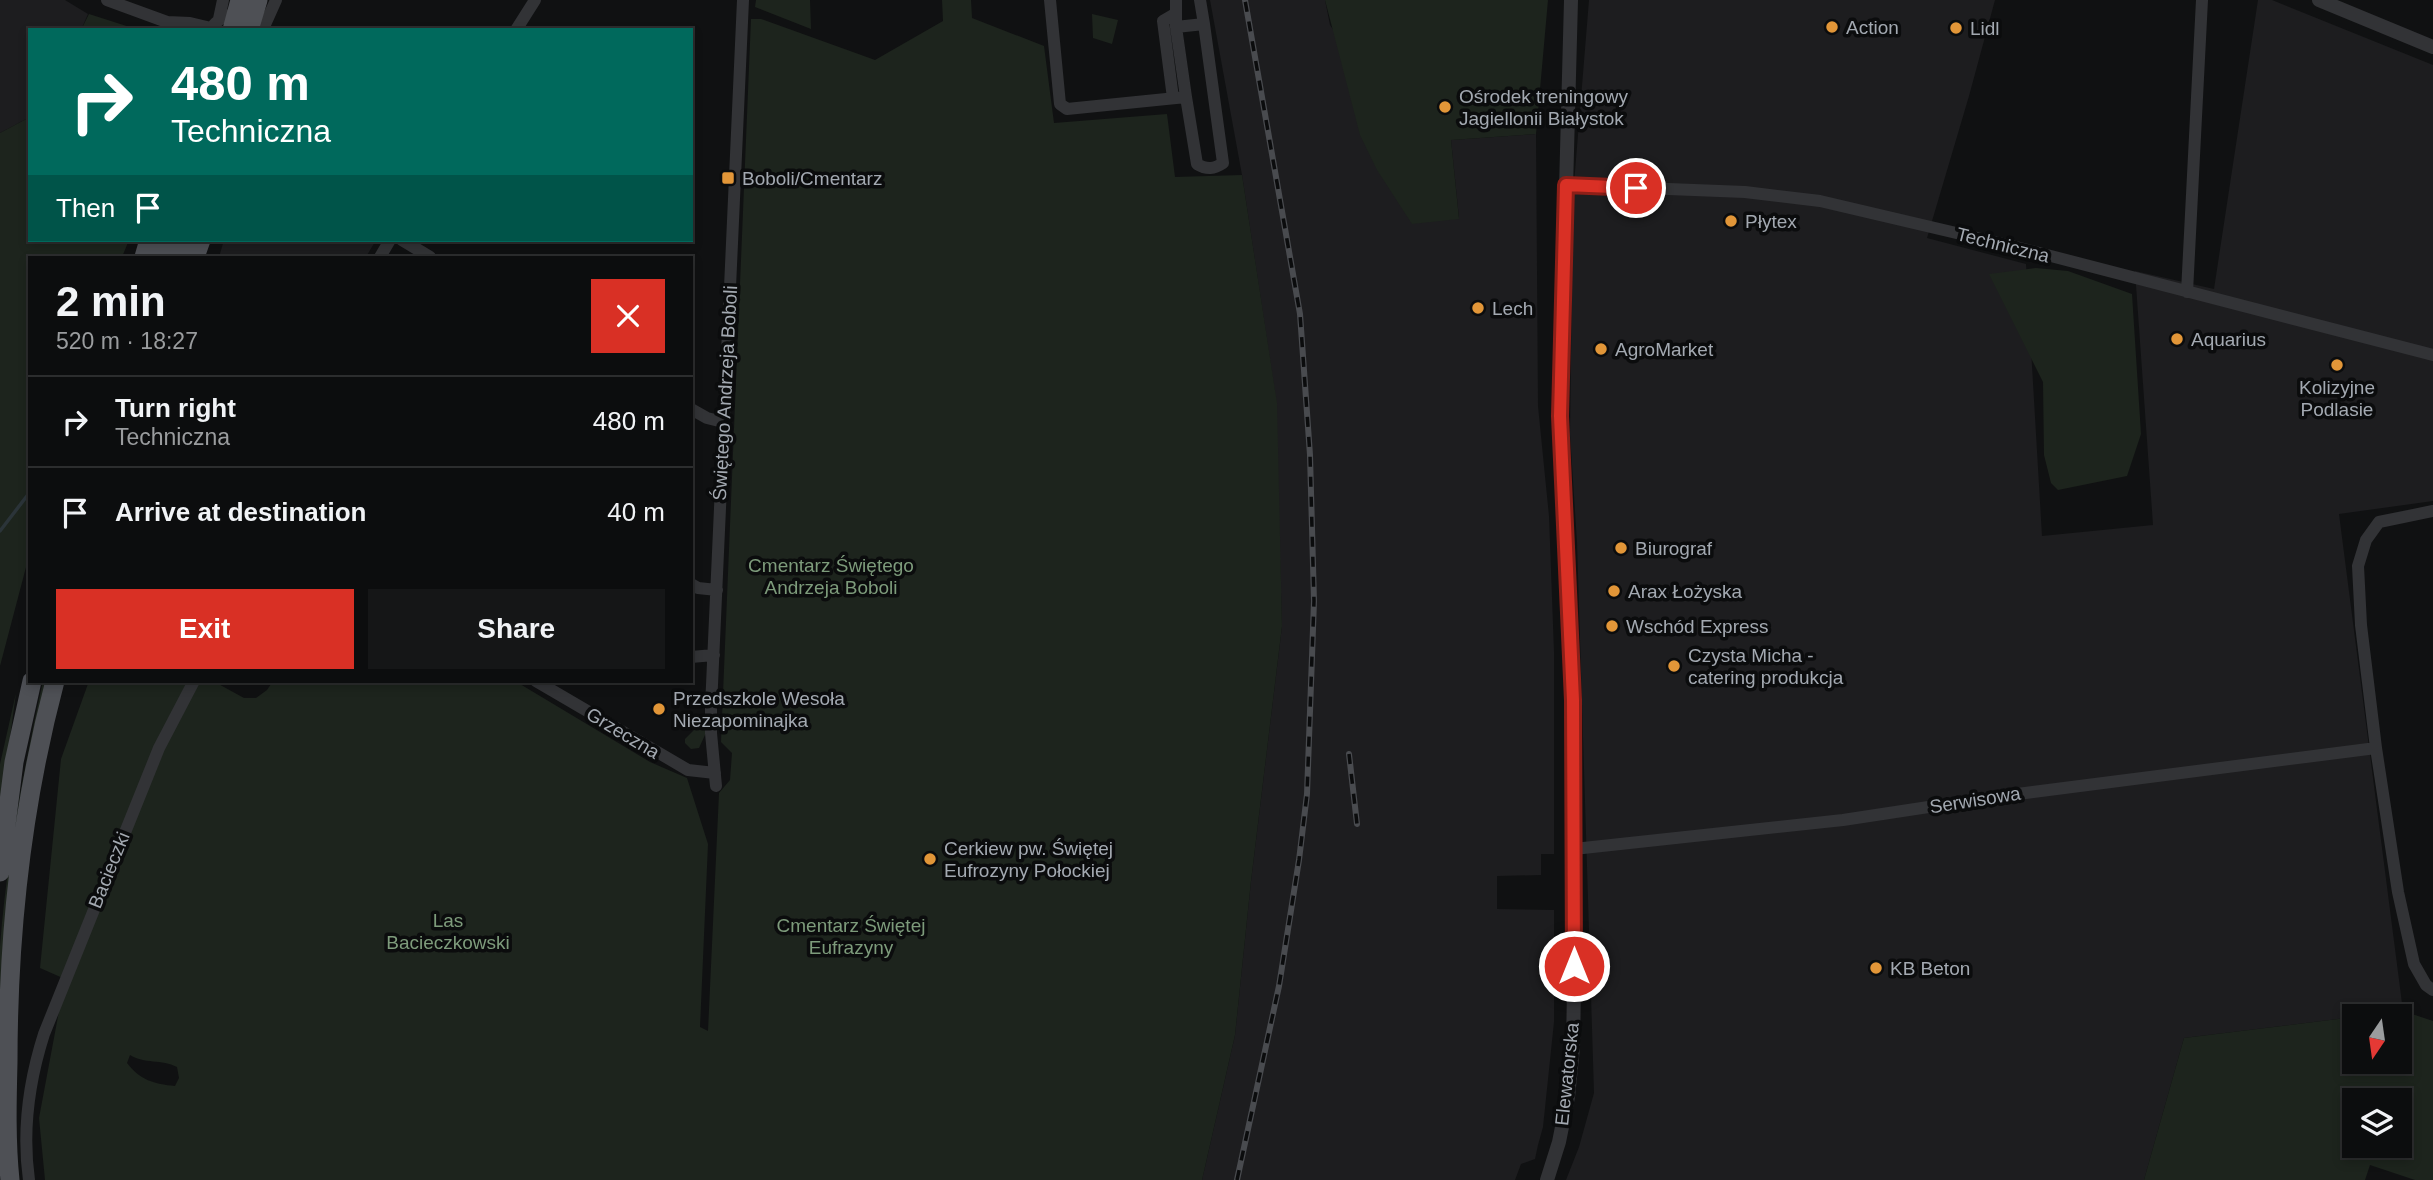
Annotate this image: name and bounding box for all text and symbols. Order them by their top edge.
place label: Action [1846,17,1899,38]
place label: Lidl [1970,18,2000,39]
marker: Action [1824,19,1840,35]
marker: Lidl [1948,20,1964,36]
icon: right [56,56,147,147]
text: 480 m [171,56,310,110]
place label: Ośrodek treningowy Jagiellonii Białystok [1459,86,1628,129]
marker: Ośrodek treningowy Jagiellonii Białystok [1437,99,1453,115]
text: Techniczna [171,113,331,149]
pin [1606,158,1666,218]
place label: Boboli/Cmentarz [742,168,882,189]
icon: arrive [1617,169,1655,207]
marker: Boboli/Cmentarz [720,170,736,186]
icon: arrive [129,189,167,227]
text: Then [56,193,115,223]
place label: Płytex [1745,211,1797,232]
marker: Płytex [1723,213,1739,229]
street label: Techniczna [1954,223,2052,267]
text: 2 min [56,278,166,325]
button: close [591,279,665,353]
street label: Świętego Andrzeja Boboli [709,285,741,501]
place label: Lech [1492,298,1533,319]
marker: Lech [1470,300,1486,316]
text: 520 m · 18:27 [56,328,198,354]
place label: Aquarius [2191,329,2266,350]
marker: Aquarius [2169,331,2185,347]
place label: AgroMarket [1615,339,1714,360]
marker: AgroMarket [1593,341,1609,357]
marker: Kolizyjne Podlasie [2329,357,2345,373]
place label: Kolizyjne Podlasie [2299,377,2375,420]
text: Turn right [115,393,236,423]
icon: right [56,403,94,441]
text: 480 m [593,406,665,436]
text: Techniczna [115,424,230,450]
icon: arrive [56,494,94,532]
text: Arrive at destination [115,497,366,527]
text: 40 m [607,497,665,527]
place label: Biurograf [1635,538,1713,559]
marker: Biurograf [1613,540,1629,556]
park label: Cmentarz Świętego Andrzeja Boboli [748,555,914,598]
place label: Arax Łożyska [1628,581,1742,602]
marker: Arax Łożyska [1606,583,1622,599]
button: Exit [56,589,354,669]
button: Share [368,589,665,669]
place label: Wschód Express [1626,616,1769,637]
marker: Wschód Express [1604,618,1620,634]
place label: Czysta Micha - catering produkcja [1688,645,1844,688]
marker: Czysta Micha - catering produkcja [1666,658,1682,674]
place label: Przedszkole Wesoła Niezapominajka [673,688,845,731]
marker: Przedszkole Wesoła Niezapominajka [651,701,667,717]
street label: Grzeczna [583,703,664,763]
street label: Serwisowa [1928,782,2022,818]
street label: Bacieczki [84,829,134,911]
place label: Cerkiew pw. Świętej Eufrozyny Połockiej [944,838,1113,881]
marker: Cerkiew pw. Świętej Eufrozyny Połockiej [922,851,938,867]
park label: Las Bacieczkowski [386,910,510,953]
park label: Cmentarz Świętej Eufrazyny [777,915,925,958]
position arrow [1537,929,1611,1003]
place label: KB Beton [1890,958,1970,979]
marker: KB Beton [1868,960,1884,976]
north arrow [2342,1004,2412,1074]
map controls [2342,1004,2412,1158]
street label: Elewatorska [1551,1021,1583,1127]
button: layers [2342,1088,2412,1158]

